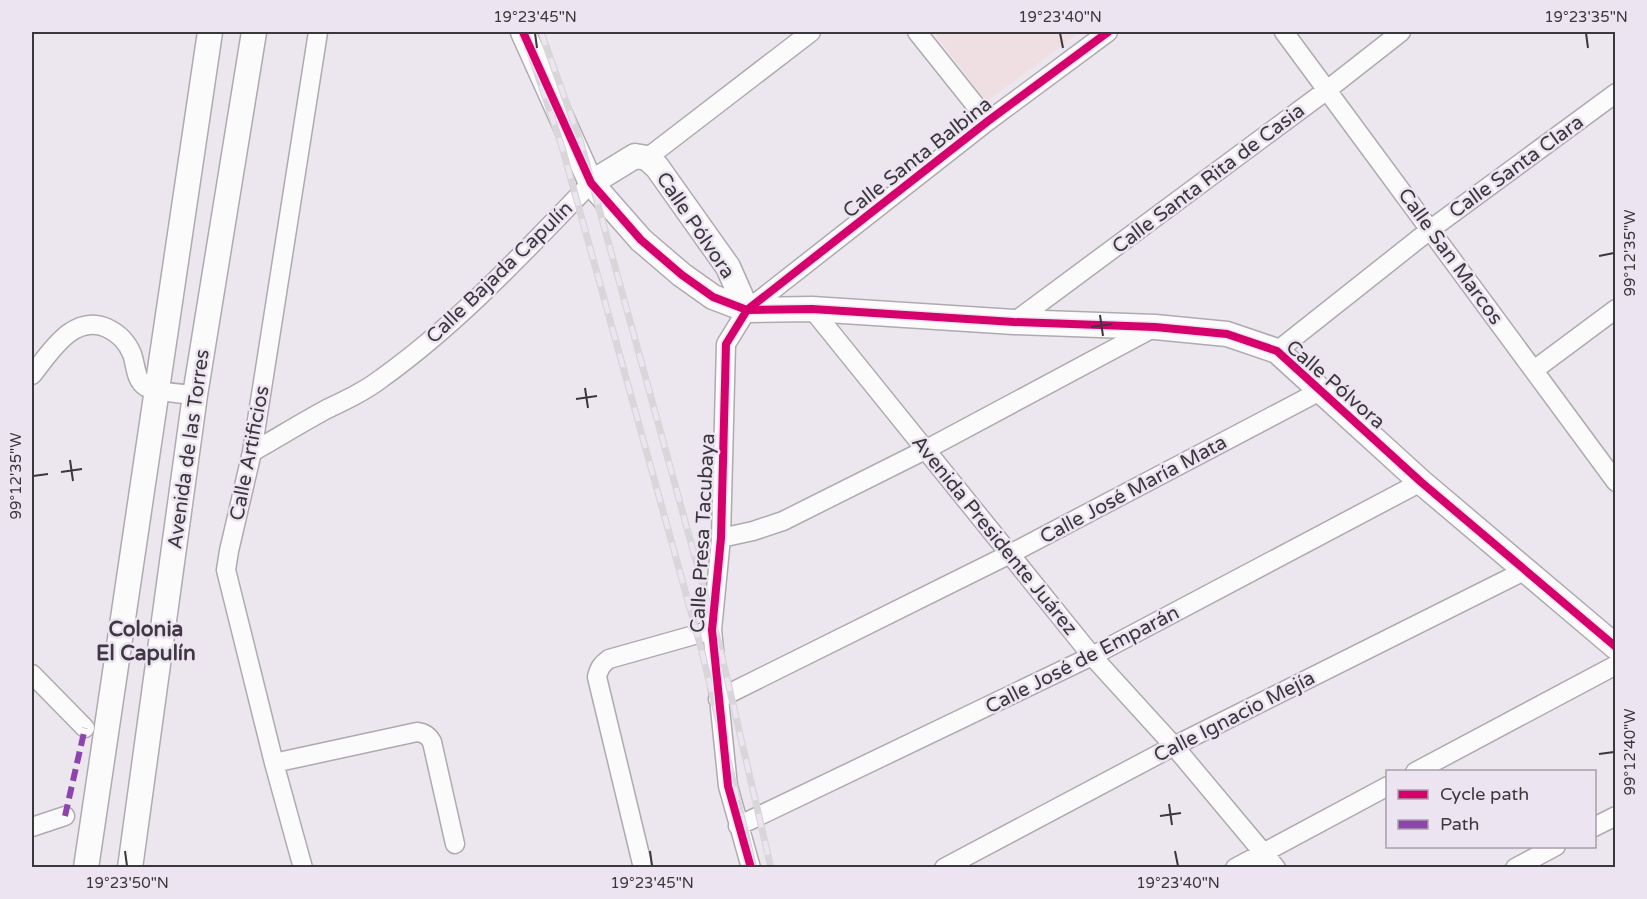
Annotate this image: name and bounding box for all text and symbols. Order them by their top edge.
text: 19°23'45"N [493,8,577,26]
text: 19°23'40"N [1018,8,1102,26]
text: 19°23'35"N [1544,8,1628,26]
street label: Calle Santa Balbina [838,92,997,223]
street label: Calle Santa Rita de Casia [1108,99,1310,259]
street label: Calle Santa Clara [1445,110,1588,224]
street label: Calle Pólvora [651,168,740,283]
street label: Calle San Marcos [1393,184,1508,330]
street label: Calle Bajada Capulín [422,197,578,349]
text: 99°12'35"W [1621,210,1639,296]
street label: Calle Pólvora [1281,335,1390,434]
street label: Avenida de las Torres [163,348,215,551]
street label: Calle Artificios [225,384,275,523]
street label: Calle José María Mata [1036,430,1231,549]
street label: Avenida Presidente Juárez [906,431,1082,640]
text: 99°12'35"W [7,433,25,519]
street label: Calle Presa Tacubaya [686,433,720,633]
street label: Calle José de Emparán [982,601,1183,719]
district label: Colonia El Capulín [96,617,196,666]
street label: Calle Ignacio Mejía [1150,666,1319,768]
text: 99°12'40"W [1621,709,1639,795]
legend [1386,770,1596,848]
text: Cycle path [1440,783,1529,805]
text: Path [1440,813,1479,835]
text: 19°23'50"N [85,874,169,892]
text: 19°23'45"N [610,874,694,892]
text: 19°23'40"N [1136,874,1220,892]

